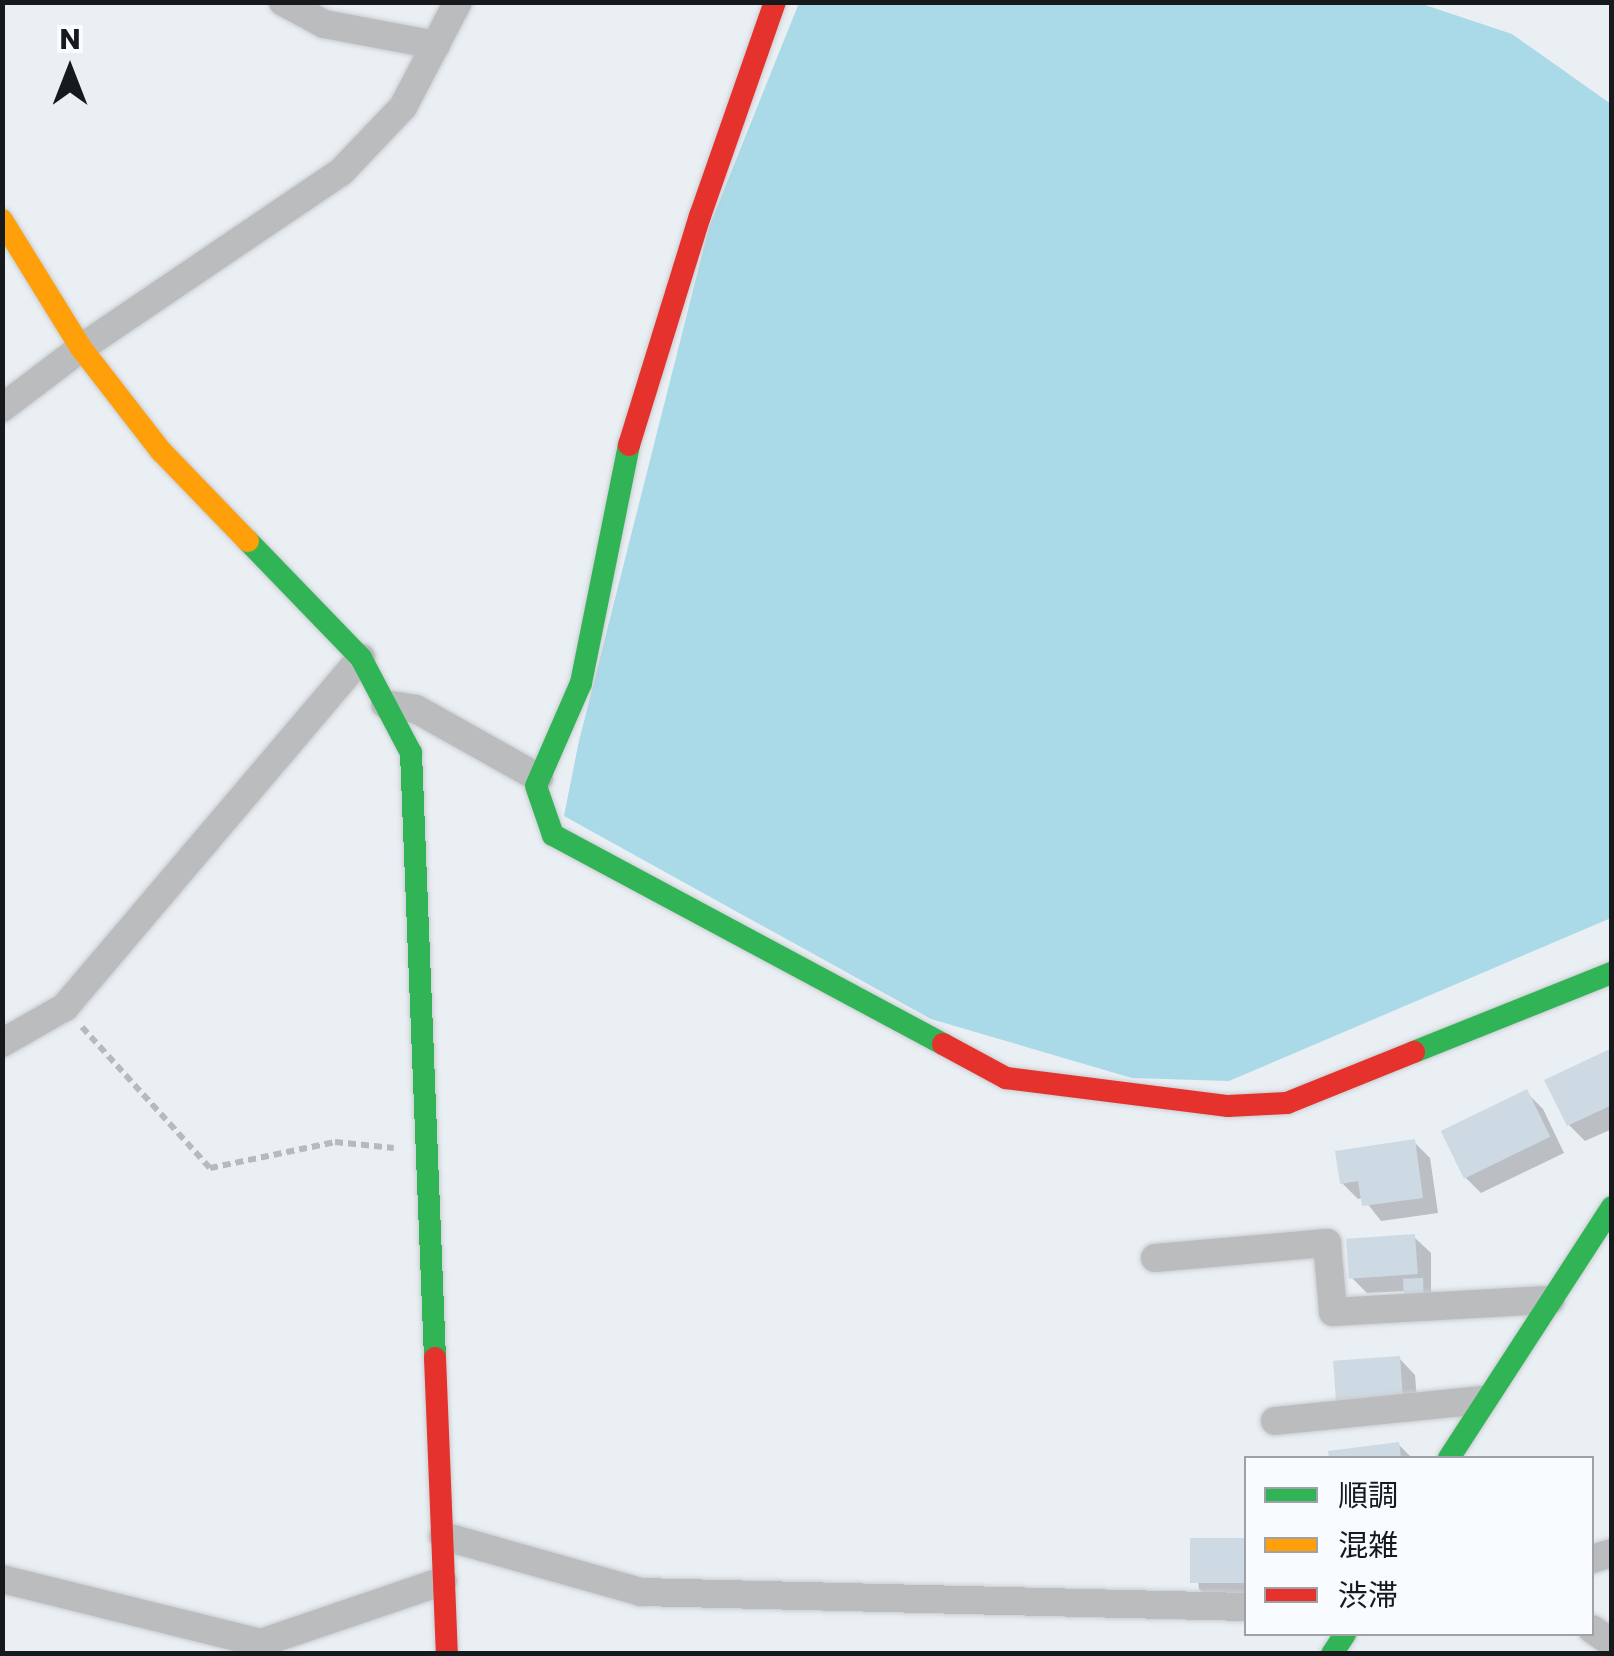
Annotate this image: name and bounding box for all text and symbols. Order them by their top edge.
north arrow [20,20,120,120]
text: N [59,20,81,59]
legend [1244,1456,1594,1636]
text: 順調 [1338,1474,1398,1517]
text: 混雑 [1338,1524,1398,1567]
text: 渋滞 [1338,1574,1398,1617]

